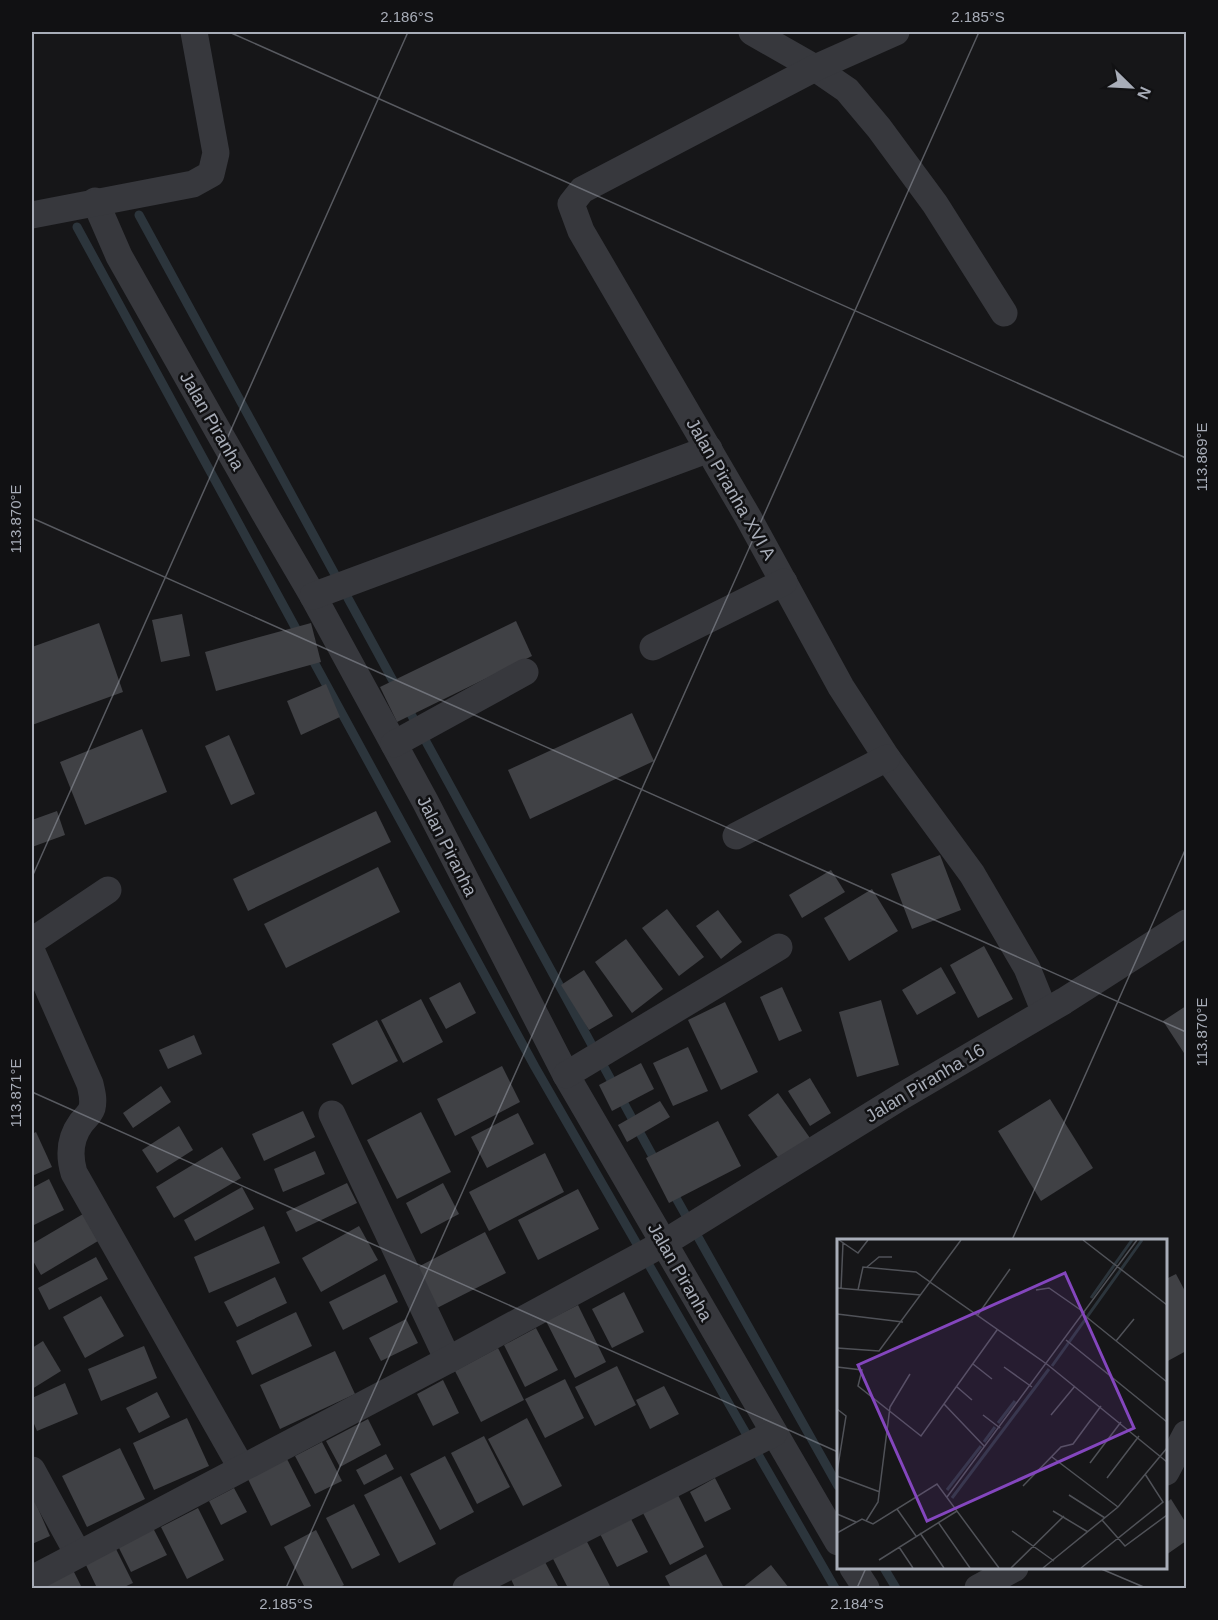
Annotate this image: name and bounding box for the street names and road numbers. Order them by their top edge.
street label: Jalan Piranha [176,368,249,475]
street label: Jalan Piranha XVI A [682,415,780,563]
street label: Jalan Piranha [413,792,481,900]
street label: Jalan Piranha 16 [862,1040,988,1126]
street label: Jalan Piranha [644,1219,717,1326]

